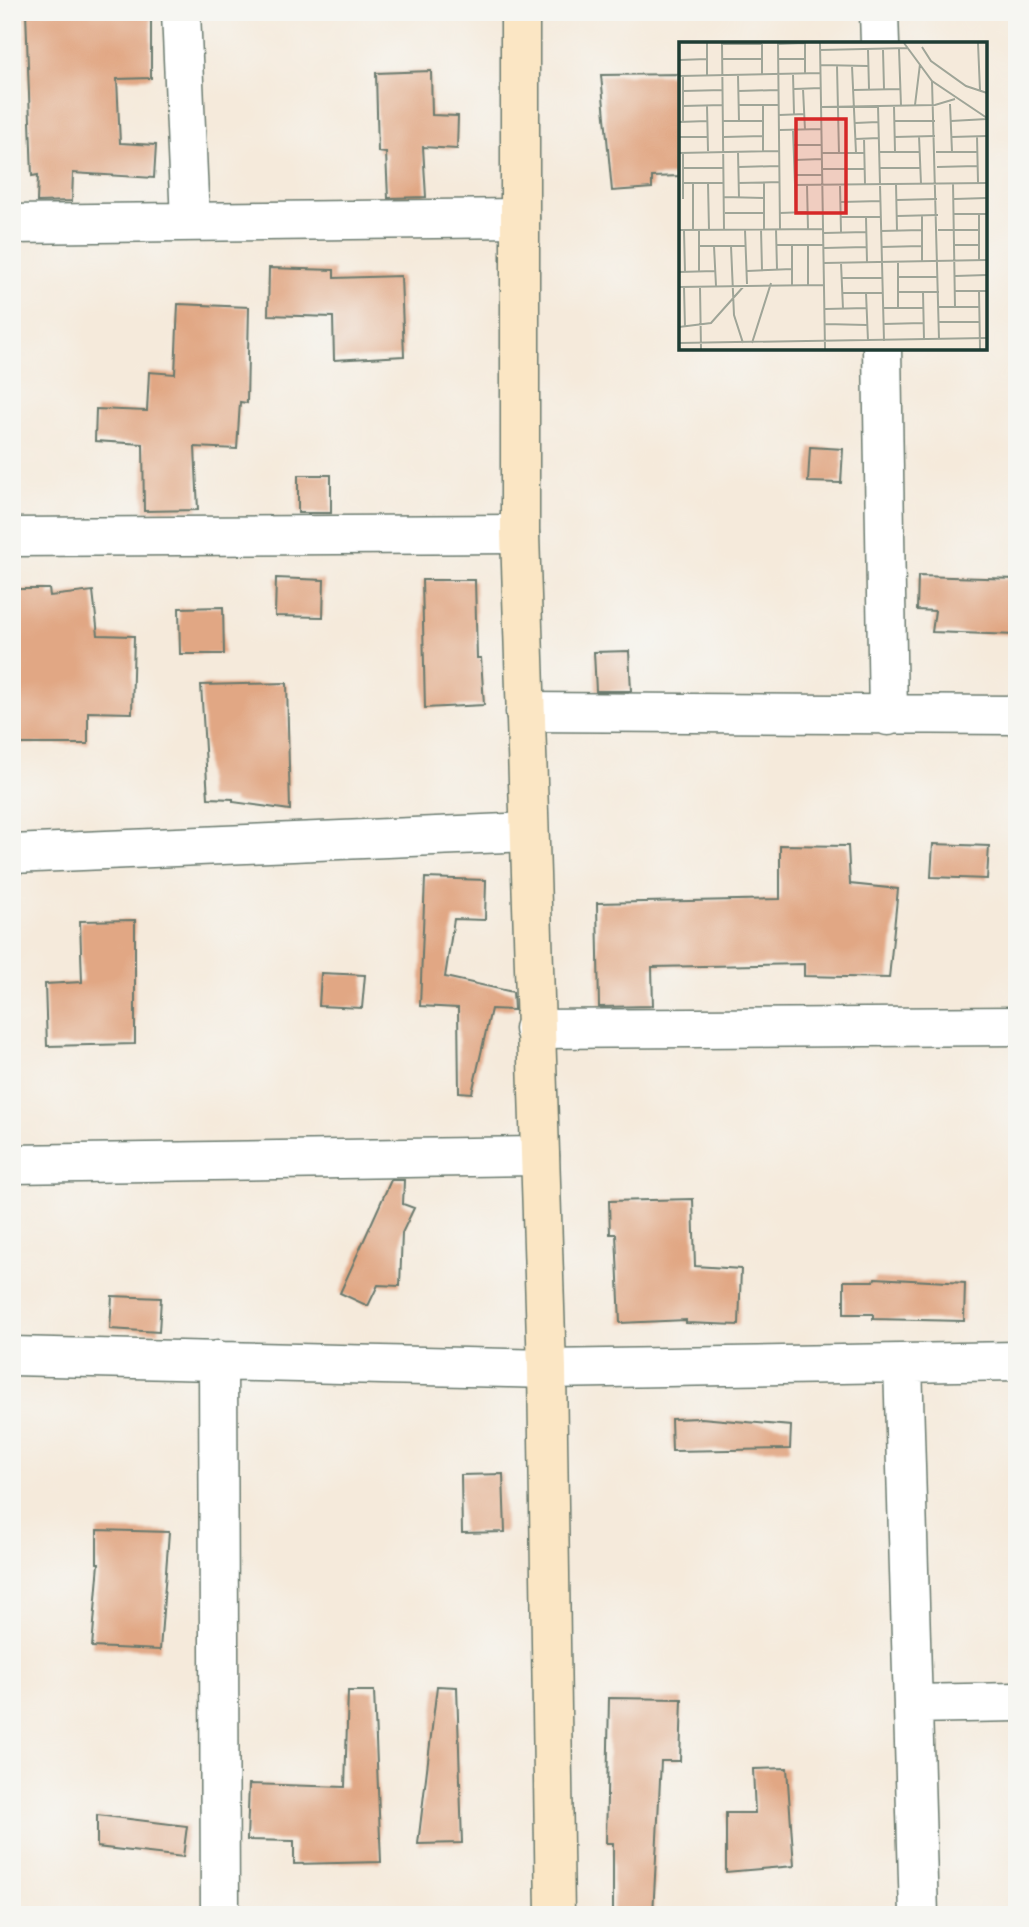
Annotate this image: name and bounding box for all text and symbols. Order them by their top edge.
inset map [679,42,987,350]

